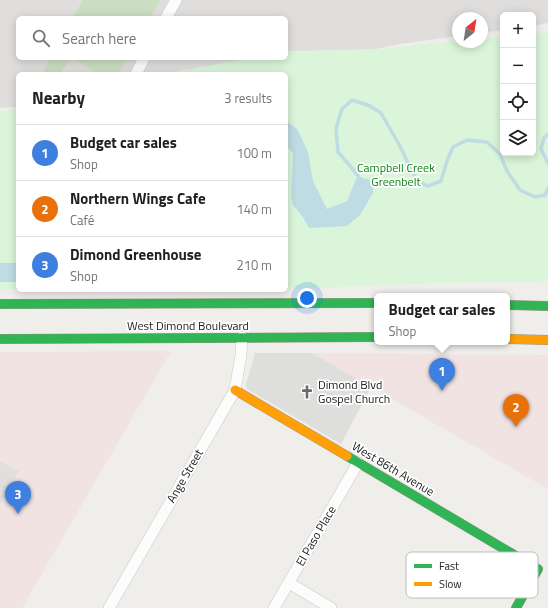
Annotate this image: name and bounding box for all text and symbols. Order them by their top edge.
north arrow [452,12,488,48]
map controls [500,12,536,156]
button: + [500,12,536,48]
search box [16,16,288,60]
icon: search [30,27,52,49]
text: Search here [62,27,136,50]
button: − [500,48,536,84]
button: locate [500,84,536,120]
text: Nearby [32,85,85,111]
text: 3 results [224,88,272,108]
button: layers [500,120,536,156]
text: Budget car sales [70,131,177,154]
text: 1 [41,143,49,163]
text: 100 m [236,143,272,163]
text: Shop [70,154,98,174]
park label: Campbell Creek Greenbelt [357,158,435,191]
text: Northern Wings Cafe [70,187,206,210]
text: 2 [41,199,49,219]
text: 140 m [236,199,272,219]
text: Café [70,210,94,230]
text: Dimond Greenhouse [70,243,201,266]
text: 3 [41,255,49,275]
text: 210 m [236,255,272,275]
text: Shop [70,266,98,286]
your location [297,288,317,308]
popup [374,293,510,345]
text: Budget car sales [389,298,495,321]
street label: West Dimond Boulevard [127,316,249,335]
text: Shop [389,321,416,341]
pin: 1 [429,358,455,391]
place label: Dimond Blvd Gospel Church [318,375,390,408]
church icon: Dimond Blvd Gospel Church [299,384,315,400]
pin: 2 [503,394,529,427]
street label: West 86th Avenue [348,436,438,501]
street label: Ange Street [161,445,208,506]
pin: 3 [5,481,31,514]
street label: El Paso Place [291,502,340,569]
legend [406,552,538,598]
text: Fast [439,558,459,574]
text: Slow [439,576,462,592]

